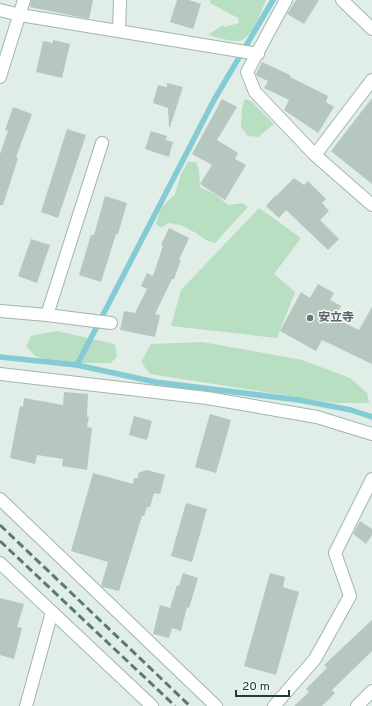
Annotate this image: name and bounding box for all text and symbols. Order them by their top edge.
place label: 安立寺 [318,310,354,326]
marker: 安立寺 [305,313,315,323]
scale bar [236,672,289,698]
text: 20 m [242,679,270,695]

